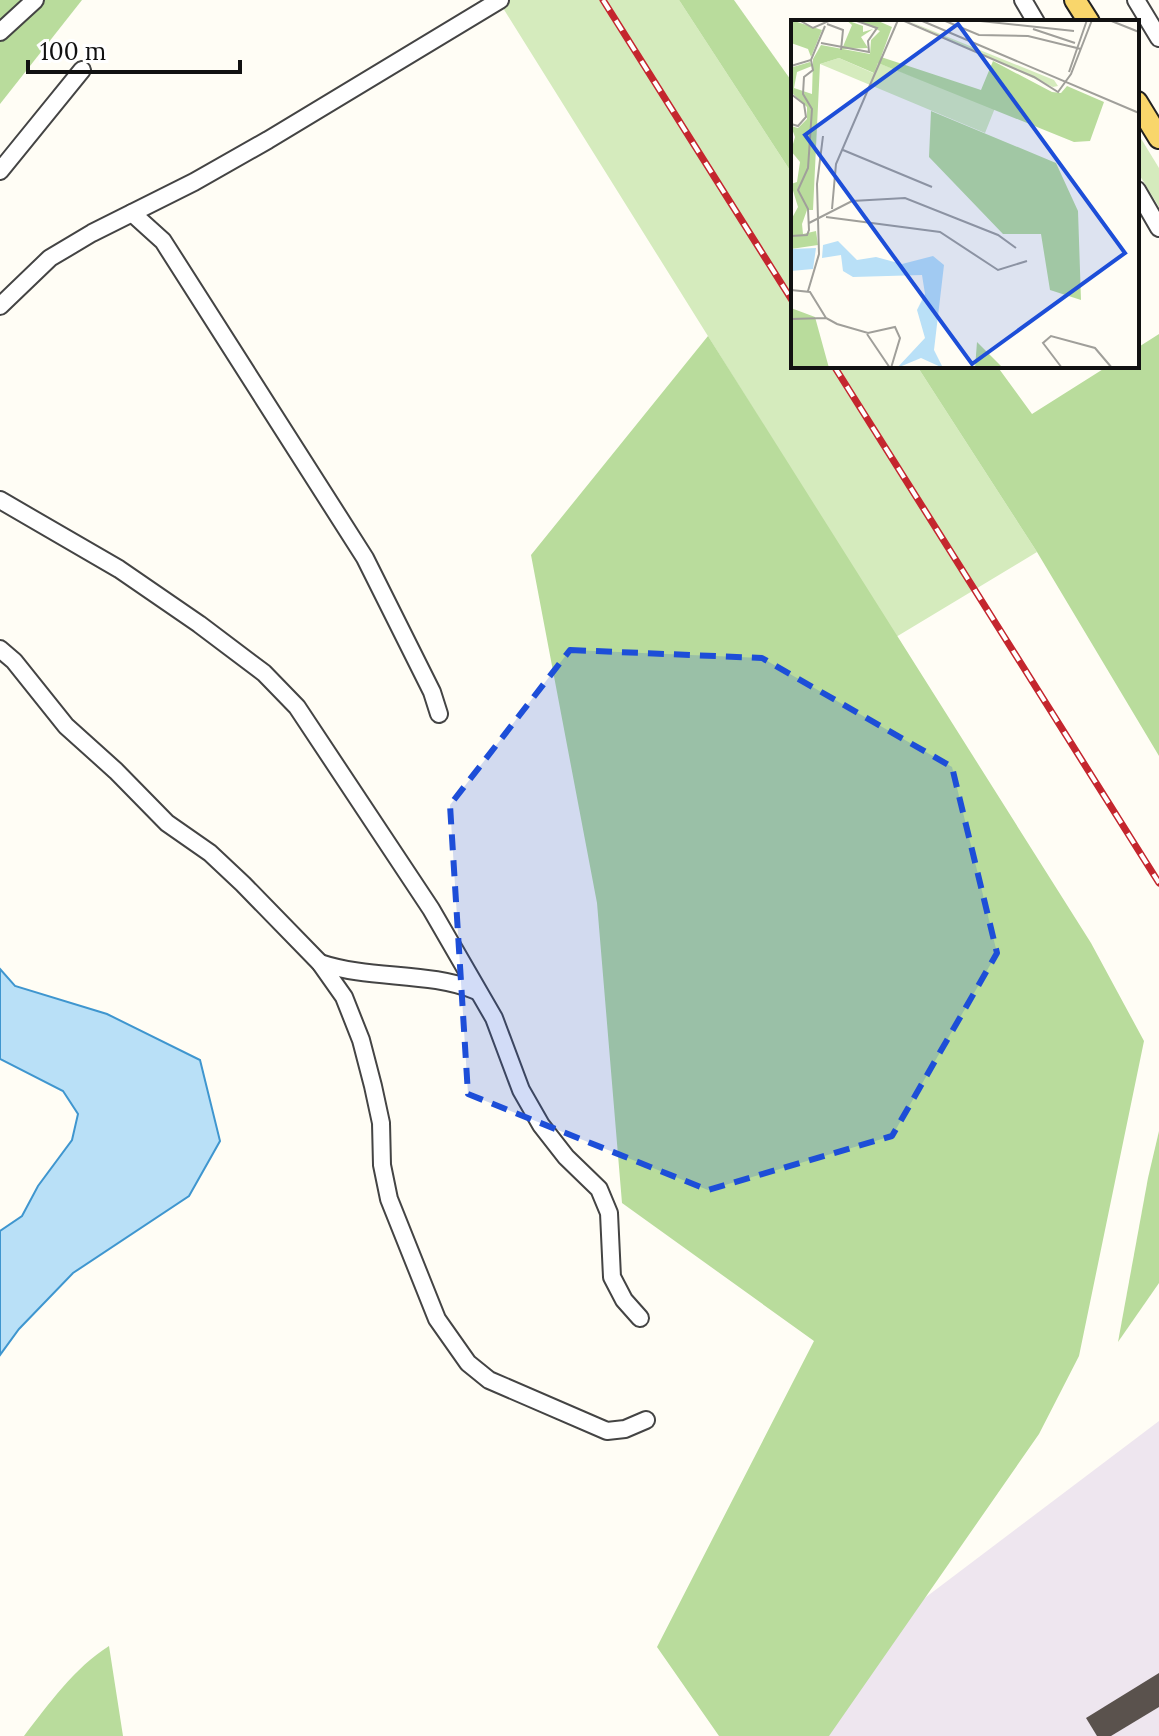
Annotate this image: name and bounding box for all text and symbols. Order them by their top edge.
inset map [791,20,1139,368]
scale bar [28,24,240,74]
text: 100 m [40,36,106,67]

